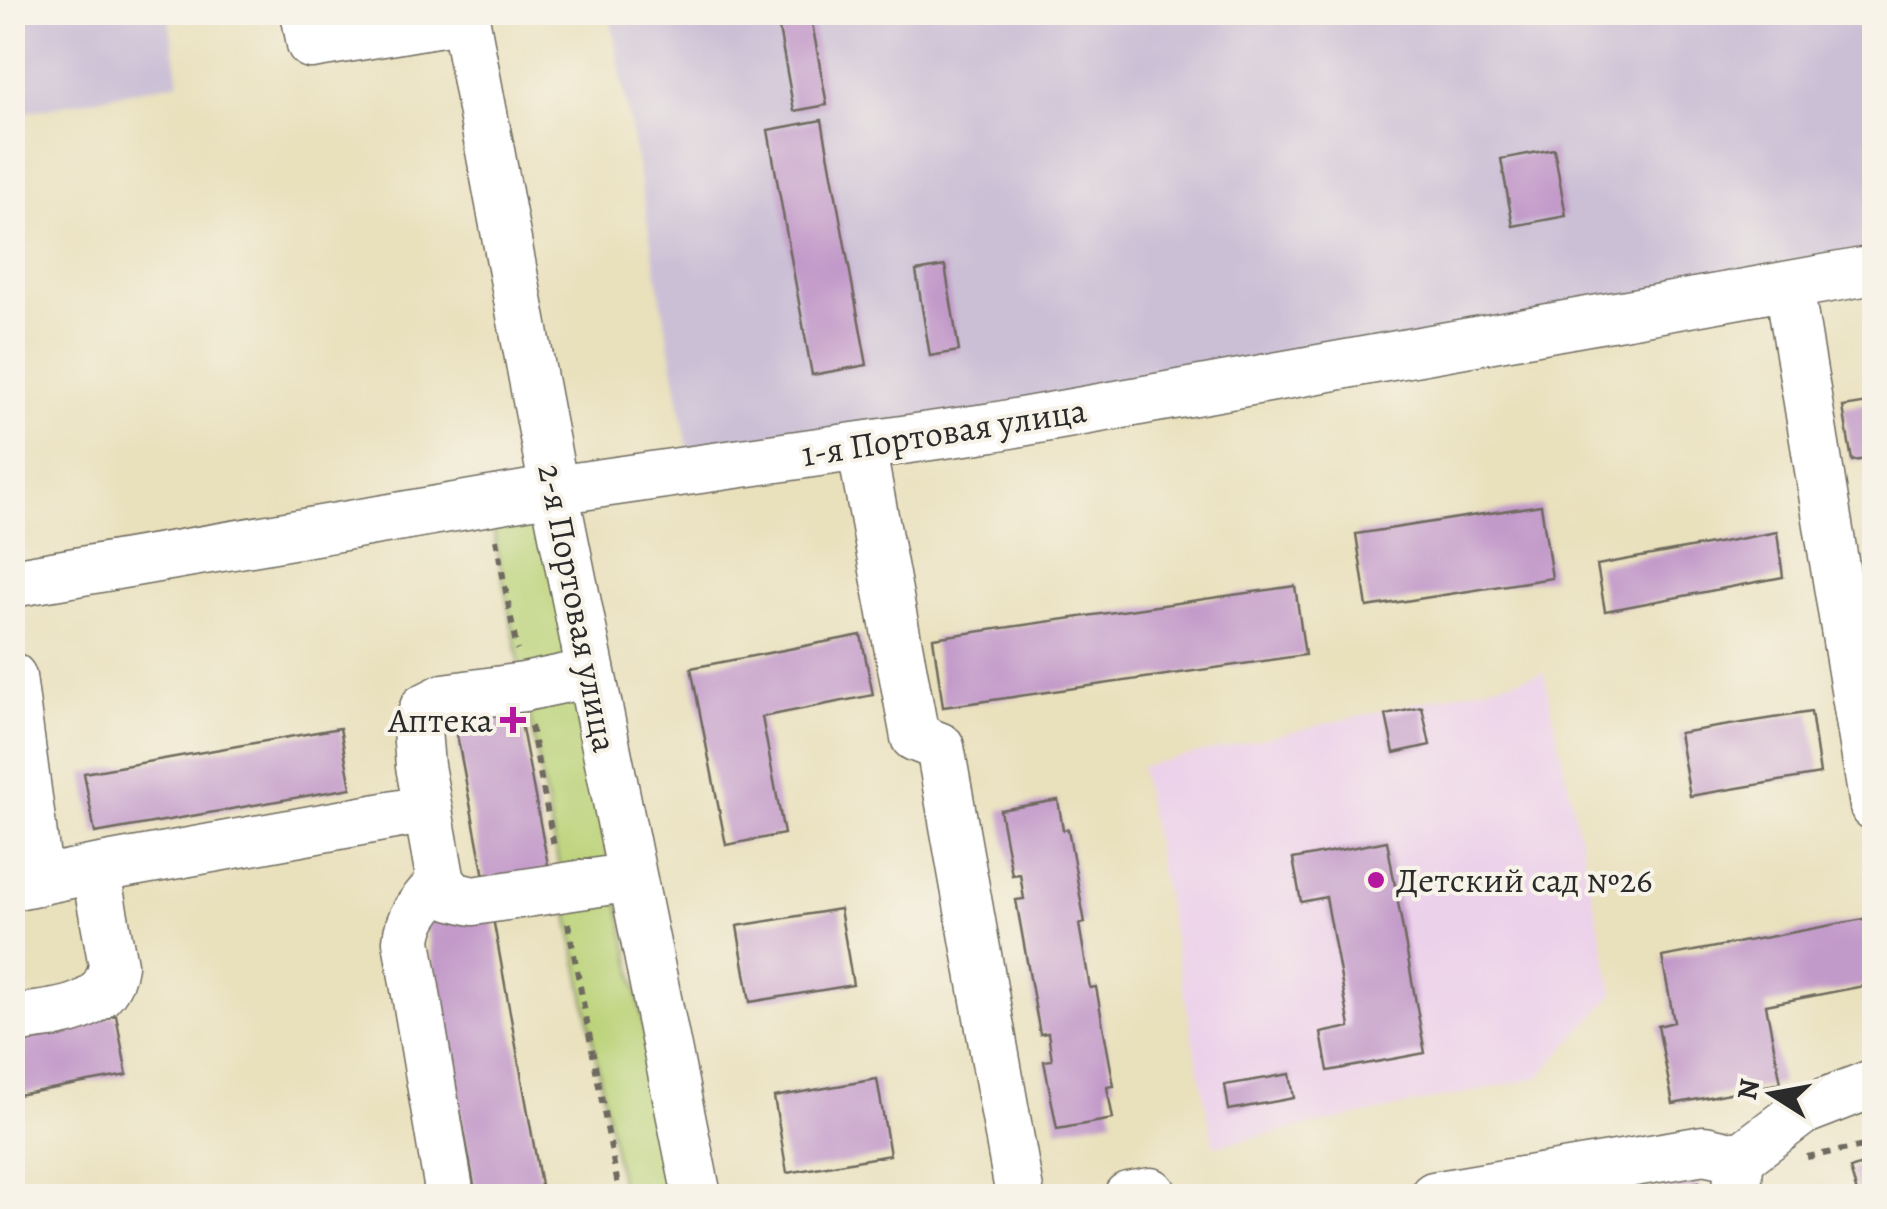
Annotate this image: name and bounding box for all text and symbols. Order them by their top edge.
street label: 1-я Портовая улица [798,386,1090,478]
street label: 2-я Портовая улица [527,460,629,756]
place label: Аптека [387,696,493,744]
marker: Аптека [502,709,524,731]
place label: Детский сад №26 [1396,856,1652,904]
marker: Детский сад №26 [1365,869,1387,891]
north arrow [1722,1044,1822,1144]
text: N [1728,1076,1769,1103]

